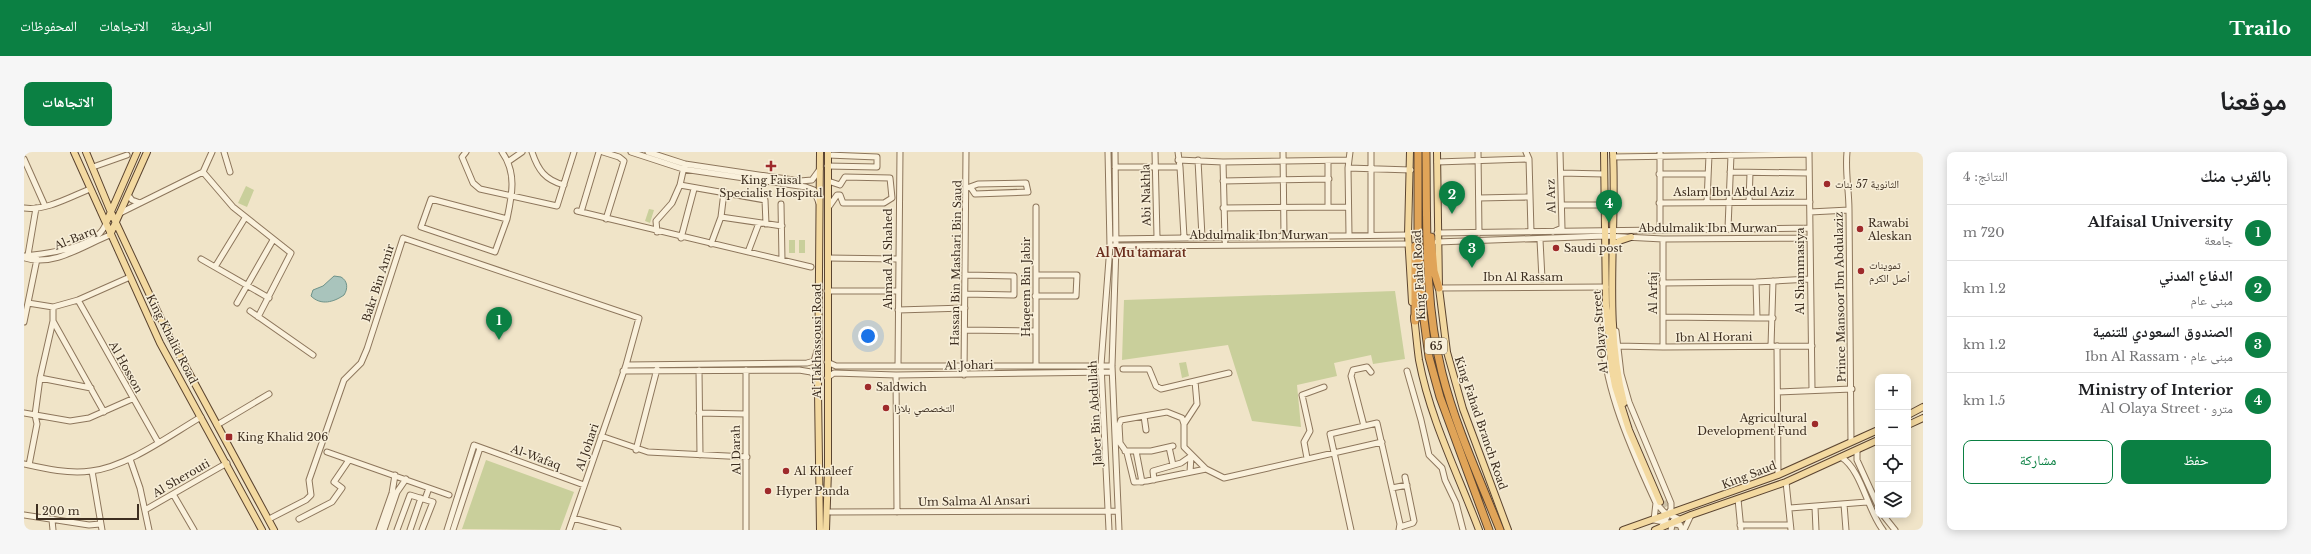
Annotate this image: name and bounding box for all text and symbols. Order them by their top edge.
text: المحفوظات [20,17,77,35]
text: الاتجاهات [99,17,149,35]
text: الخريطة [171,17,212,35]
text: Trailo [2229,17,2291,40]
button: الاتجاهات [24,82,112,126]
text: موقعنا [2219,83,2287,118]
marker: King Faisal Specialist Hospital [765,160,777,172]
street label: Abi Nakhla [1138,163,1154,227]
text: بالقرب منك [2200,166,2271,187]
text: النتائج: 4 [1963,168,2008,185]
place label: King Faisal Specialist Hospital [719,173,823,200]
place label: الثانوية 57 بنات [1835,177,1899,191]
street label: Al Arz [1543,178,1559,215]
street label: Hassan Bin Mashari Bin Saud [948,179,964,346]
marker: الثانوية 57 بنات [1822,179,1832,189]
pin: 2 [1439,181,1465,214]
street label: Aslam Ibn Abdul Aziz [1672,185,1795,199]
pin: 4 [1596,190,1622,223]
street label: Ahmad Al Shahed [881,208,895,311]
street label: Prince Mansoor Ibn Abdulaziz [1832,211,1848,383]
text: Alfaisal University [2088,212,2233,231]
place label: Rawabi Aleskan [1867,216,1912,243]
street label: Abdulmalik Ibn Murwan [1638,221,1778,235]
street label: Al-Barq [51,223,99,253]
marker: Rawabi Aleskan [1855,224,1865,234]
text: 720 m [1963,224,2005,241]
text: 1 [2255,224,2261,241]
street label: Al Shammasiya [1793,226,1807,316]
street label: Abdulmalik Ibn Murwan [1189,228,1329,242]
street label: King Fahd Road [1410,229,1428,320]
text: جامعة [2204,232,2233,249]
pin: 3 [1459,235,1485,268]
street label: Haqeem Bin Jabir [1019,236,1033,337]
place label: Saudi post [1564,241,1624,255]
street label: Bakr Bin Amir [359,242,397,324]
marker: Saudi post [1551,243,1561,253]
district label: Al Mu'tamarat [1095,245,1187,260]
place label: تموينات أصل الكرم [1869,258,1910,285]
marker: تموينات أصل الكرم [1856,266,1866,276]
text: الدفاع المدني [2159,266,2233,285]
street label: Ibn Al Rassam [1483,270,1563,284]
street label: Al Arfaj [1646,272,1660,315]
text: 1.2 km [1963,280,2006,297]
text: 2 [2254,280,2262,297]
street label: Al Takhassousi Road [810,283,824,399]
street label: Al Olaya Street [1589,289,1611,375]
street label: King Khalid Road [143,292,201,387]
text: مبنى عام [2191,292,2233,309]
pin: 1 [486,307,512,340]
text: الصندوق السعودي للتنمية [2093,322,2233,341]
your location [858,326,878,346]
street label: Ibn Al Horani [1675,329,1753,345]
text: 1.2 km [1963,336,2006,353]
text: 3 [2254,336,2262,353]
street label: Al Hosson [106,338,146,396]
road number: 65 [1425,338,1447,354]
text: مبنى عام · Ibn Al Rassam [2085,348,2233,365]
street label: King Fahad Branch Road [1452,354,1511,492]
street label: Al Johari [943,358,994,372]
street label: Jaber Bin Abdullah [1085,360,1105,468]
map controls [1875,374,1911,518]
button: + [1875,374,1911,410]
place label: Saldwich [876,380,927,394]
text: Ministry of Interior [2078,380,2233,399]
marker: Saldwich [863,382,873,392]
text: 1.5 km [1963,392,2005,409]
text: 4 [2254,392,2262,409]
text: مترو · Al Olaya Street [2101,400,2233,417]
place label: التخصصي بلازا [894,401,955,417]
marker: التخصصي بلازا [881,403,891,413]
button: − [1875,410,1911,446]
place label: Agricultural Development Fund [1697,411,1808,438]
marker: Agricultural Development Fund [1810,419,1820,429]
street label: Al Johari [572,421,602,473]
street label: Al Darah [729,425,743,476]
place label: King Khalid 206 [237,430,328,444]
marker: King Khalid 206 [224,432,234,442]
button: مشاركة [1963,440,2113,484]
button: حفظ [2121,440,2271,484]
street label: Al-Wafaq [508,441,564,473]
button: locate [1875,446,1911,482]
street label: Al Sherouti [149,456,212,501]
street label: King Saud [1720,458,1779,492]
place label: Al Khaleef [793,464,854,478]
marker: Al Khaleef [781,466,791,476]
button: layers [1875,482,1911,518]
place label: Hyper Panda [776,484,850,498]
marker: Hyper Panda [763,486,773,496]
street label: Um Salma Al Ansari [918,493,1030,509]
scale bar [36,502,139,521]
text: 200 m [42,504,79,518]

